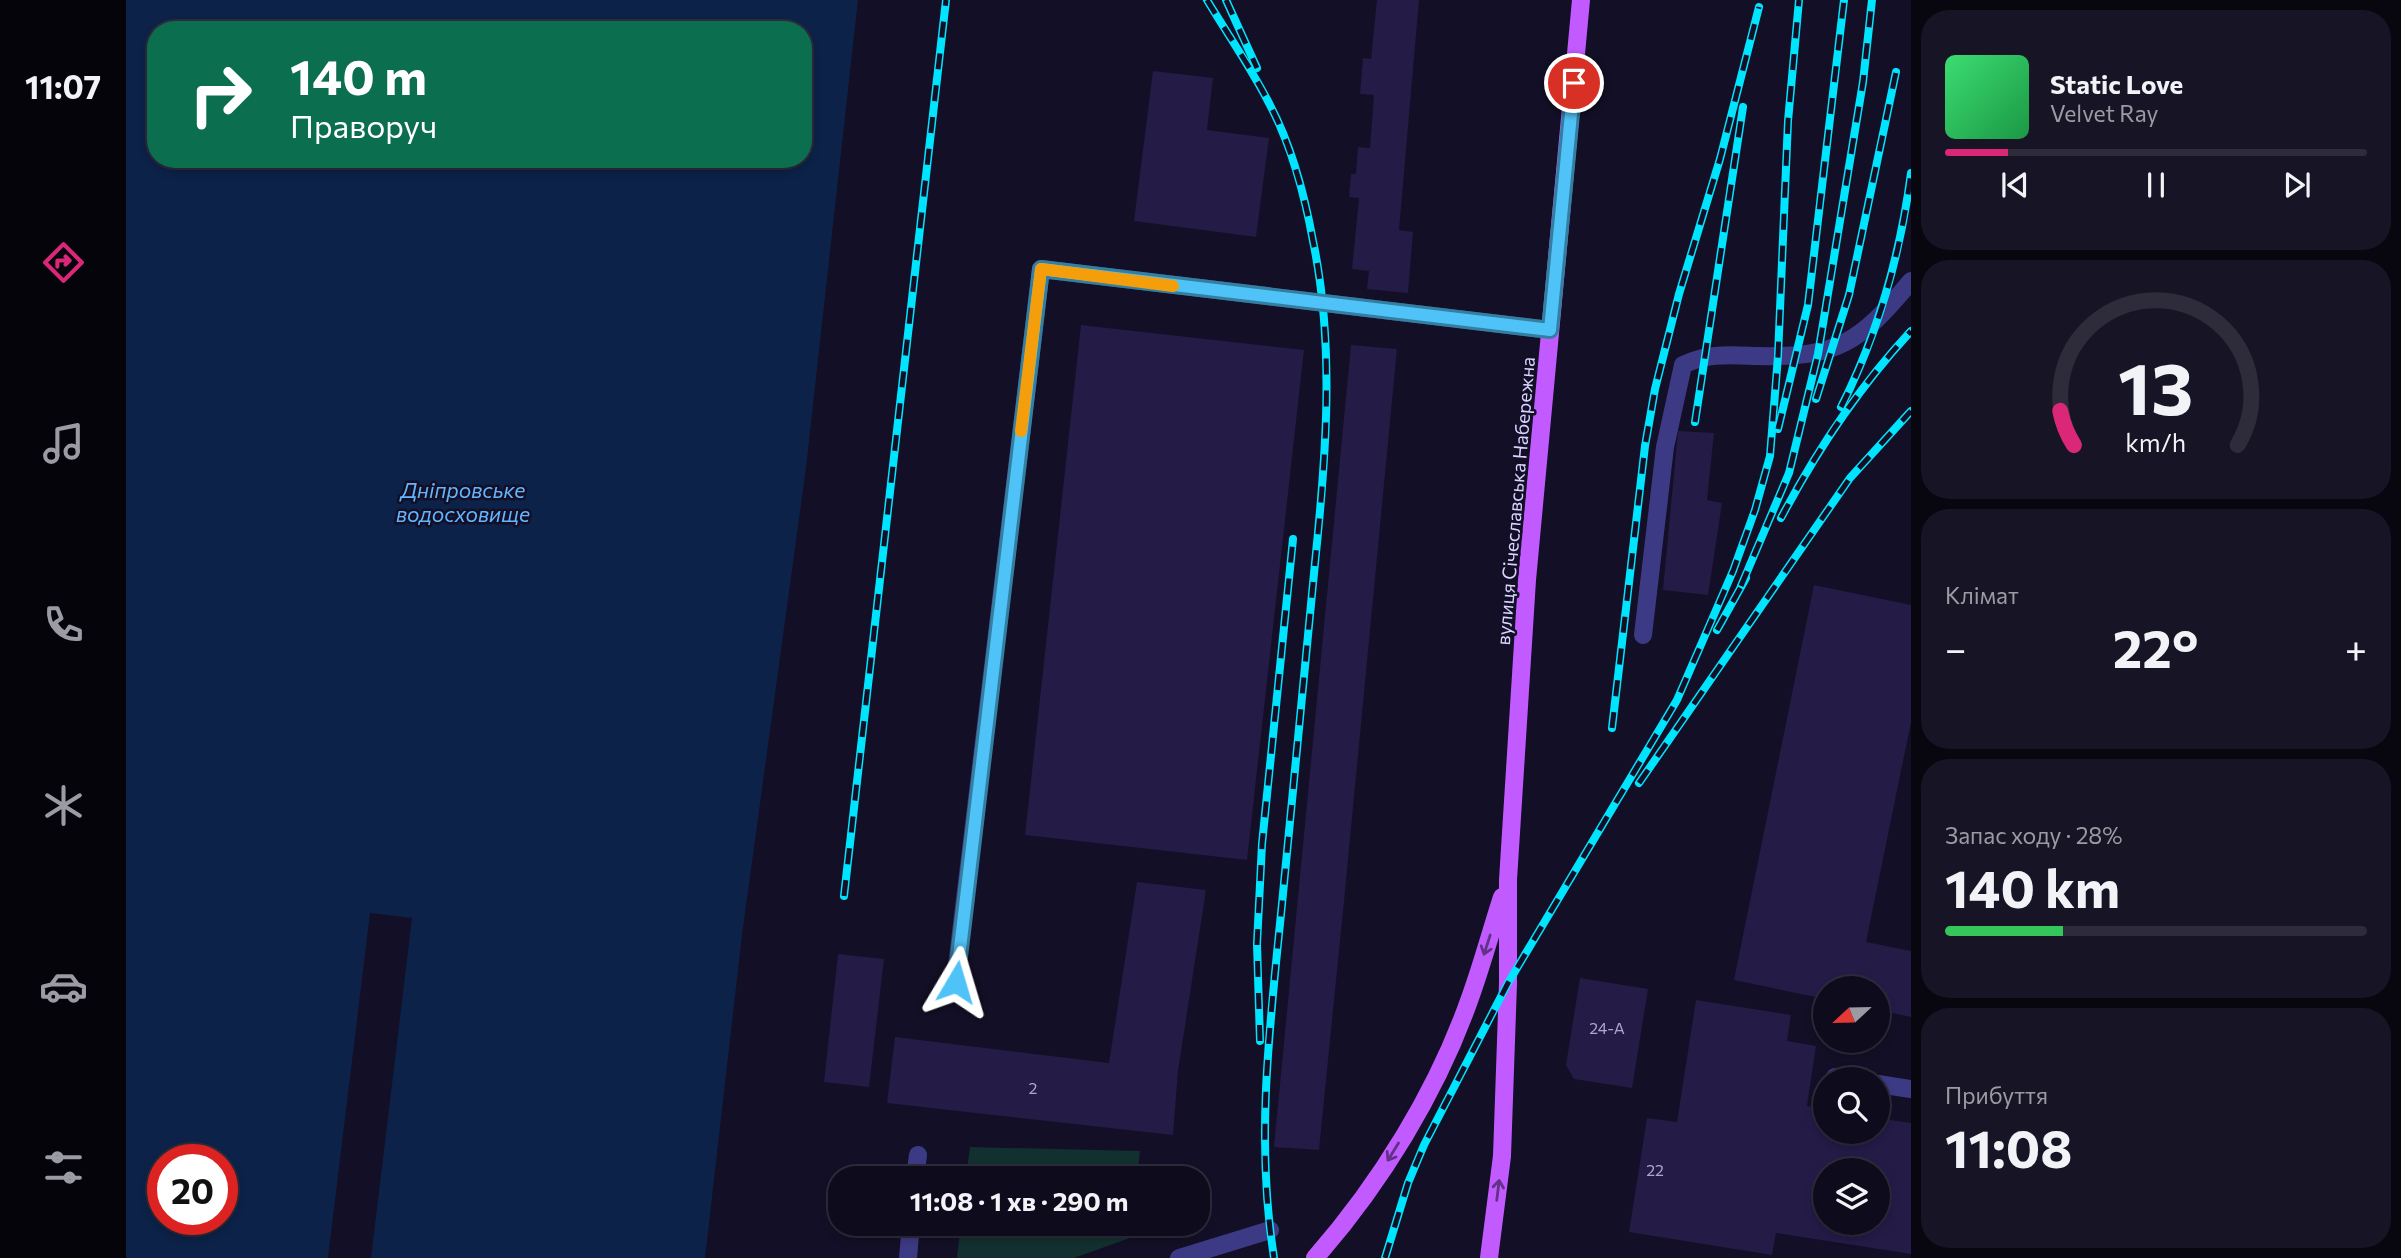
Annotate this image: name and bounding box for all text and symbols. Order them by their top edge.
text: 140 m [290,45,427,105]
icon: right [175,49,266,140]
pin [1544,53,1604,113]
icon: arrive [1555,64,1593,102]
text: 11:07 [25,66,101,106]
text: Static Love [2050,68,2183,99]
text: Velvet Ray [2050,99,2158,127]
text: Праворуч [290,105,437,145]
icon: previous [1996,166,2034,204]
icon: pause [2137,166,2175,204]
icon: next [2278,166,2316,204]
icon: directions [39,238,88,287]
text: 13 [2118,342,2194,431]
street label: вулиця Січеславська Набережна [1491,356,1539,646]
icon: music [39,419,88,468]
text: km/h [2126,427,2186,457]
water label: Дніпровське водосховище [396,477,530,526]
text: Клімат [1945,581,2019,609]
icon: phone [39,600,88,649]
text: 22° [2113,615,2198,679]
text: − [1945,624,1967,671]
text: + [2345,624,2367,671]
icon: climate [39,781,88,830]
text: Запас ходу · 28% [1945,821,2123,849]
text: 140 km [1945,855,2120,919]
one-way arrow [1480,934,1492,956]
position arrow [919,945,993,1019]
icon: car [39,962,88,1011]
north arrow [1813,976,1890,1054]
map controls [1813,976,1890,1235]
house number: 24-А [1589,1018,1625,1037]
button: search [1813,1067,1890,1144]
house number: 2 [1029,1078,1038,1097]
text: Прибуття [1945,1081,2048,1109]
text: 11:08 [1945,1115,2073,1179]
one-way arrow [1385,1141,1399,1161]
icon: filters [39,1143,88,1192]
speed limit sign: 20 [147,1144,238,1235]
button: layers [1813,1158,1890,1235]
house number: 22 [1646,1160,1664,1179]
one-way arrow [1491,1179,1504,1202]
text: 11:08 · 1 хв · 290 m [910,1185,1128,1216]

